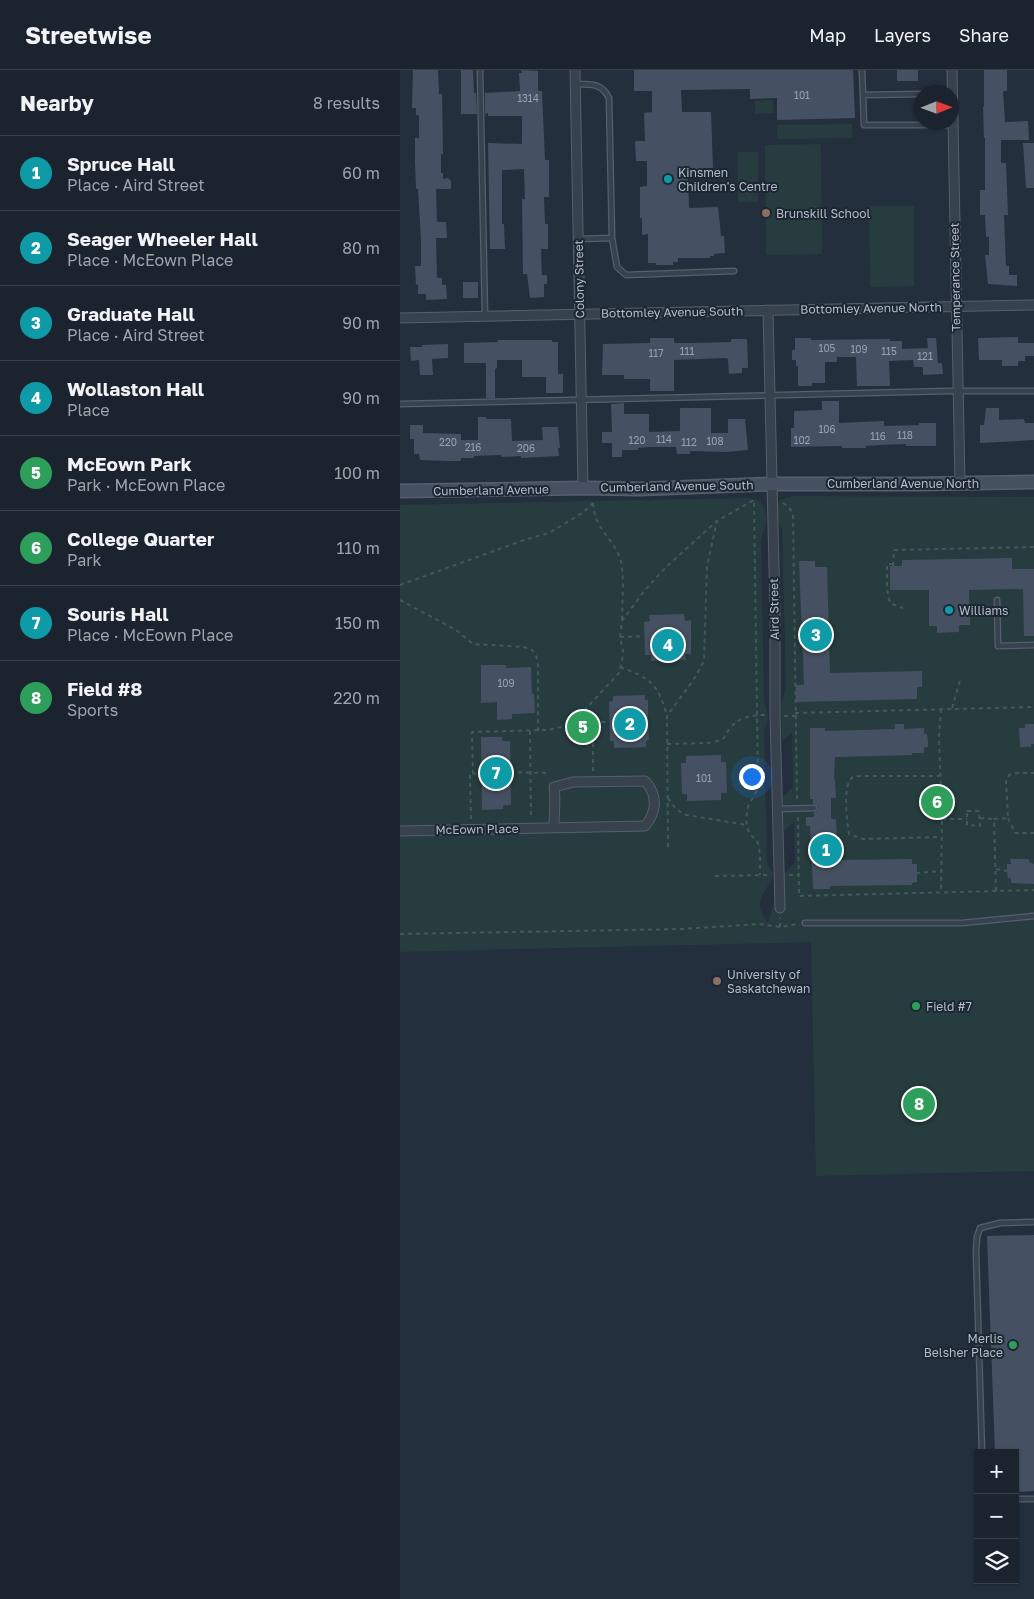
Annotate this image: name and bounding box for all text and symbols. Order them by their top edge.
text: Streetwise [25,20,152,49]
text: Map [809,24,846,46]
text: Layers [874,24,931,46]
text: Share [959,24,1009,46]
north arrow [914,85,959,130]
house number: 101 [794,89,810,101]
text: Nearby [20,90,94,116]
house number: 1314 [517,92,539,104]
text: 8 results [313,93,380,113]
text: Spruce Hall [67,152,175,175]
text: 1 [32,163,40,183]
text: 60 m [342,163,380,183]
place label: Kinsmen Children's Centre [678,165,777,194]
marker: Kinsmen Children's Centre [662,173,674,185]
text: Place · Aird Street [67,175,205,195]
place label: Brunskill School [776,206,870,221]
marker: Brunskill School [760,207,772,219]
street label: Temperance Street [947,222,963,332]
text: Seager Wheeler Hall [67,227,258,250]
text: 2 [31,238,41,258]
text: 80 m [342,238,380,258]
street label: Colony Street [571,239,587,318]
text: Place · McEown Place [67,250,233,270]
street label: Bottomley Avenue North [800,299,942,317]
text: Graduate Hall [67,302,195,325]
street label: Bottomley Avenue South [601,303,743,321]
text: 3 [31,313,41,333]
text: 90 m [342,313,380,333]
text: Place · Aird Street [67,325,205,345]
house number: 105 [819,342,836,354]
house number: 109 [850,343,868,355]
house number: 111 [680,345,694,357]
house number: 115 [881,345,897,357]
house number: 117 [649,347,664,359]
house number: 121 [917,350,933,362]
text: Wollaston Hall [67,377,204,400]
text: 4 [31,388,41,408]
text: 90 m [342,388,380,408]
text: Place [67,400,110,420]
house number: 106 [818,423,836,435]
house number: 118 [897,429,913,441]
house number: 116 [870,430,886,442]
house number: 114 [656,433,672,445]
house number: 120 [629,434,645,446]
house number: 102 [794,434,811,446]
house number: 108 [706,435,724,447]
house number: 220 [439,436,457,448]
house number: 112 [681,436,697,448]
house number: 216 [465,441,481,453]
house number: 206 [517,442,535,454]
text: McEown Park [67,452,192,475]
text: 5 [31,463,41,483]
text: 100 m [334,463,380,483]
text: Park · McEown Place [67,475,225,495]
street label: Cumberland Avenue North [827,476,979,491]
street label: Cumberland Avenue South [600,477,754,495]
street label: Cumberland Avenue [433,481,549,499]
text: College Quarter [67,527,214,550]
text: 6 [31,538,41,558]
text: 110 m [336,538,380,558]
text: Park [67,550,102,570]
street label: Aird Street [766,578,782,640]
text: Souris Hall [67,602,169,625]
place label: Williams [959,603,1008,618]
marker: Williams [943,604,955,616]
text: 7 [32,613,40,633]
text: 150 m [335,613,380,633]
pin: 3 [800,616,832,654]
text: Place · McEown Place [67,625,233,645]
pin: 4 [652,626,684,664]
text: Field #8 [67,677,143,700]
house number: 109 [497,677,515,689]
text: 8 [31,688,41,708]
text: 220 m [333,688,380,708]
text: Sports [67,700,118,720]
pin: 2 [614,705,646,743]
pin: 5 [567,708,599,746]
pin: 7 [480,754,512,792]
your location [739,764,765,790]
house number: 101 [696,772,712,784]
pin: 6 [921,783,953,821]
street label: McEown Place [435,821,519,837]
pin: 1 [810,831,842,869]
place label: University of Saskatchewan [727,967,810,996]
marker: University of Saskatchewan [711,975,723,987]
place label: Field #7 [926,999,972,1014]
marker: Field #7 [910,1000,922,1012]
pin: 8 [903,1085,935,1123]
place label: Merlis Belsher Place [924,1331,1003,1360]
marker: Merlis Belsher Place [1007,1339,1019,1351]
map controls [974,1449,1019,1584]
button: + [974,1449,1019,1494]
button: − [974,1494,1019,1539]
button: layers [974,1539,1019,1584]

